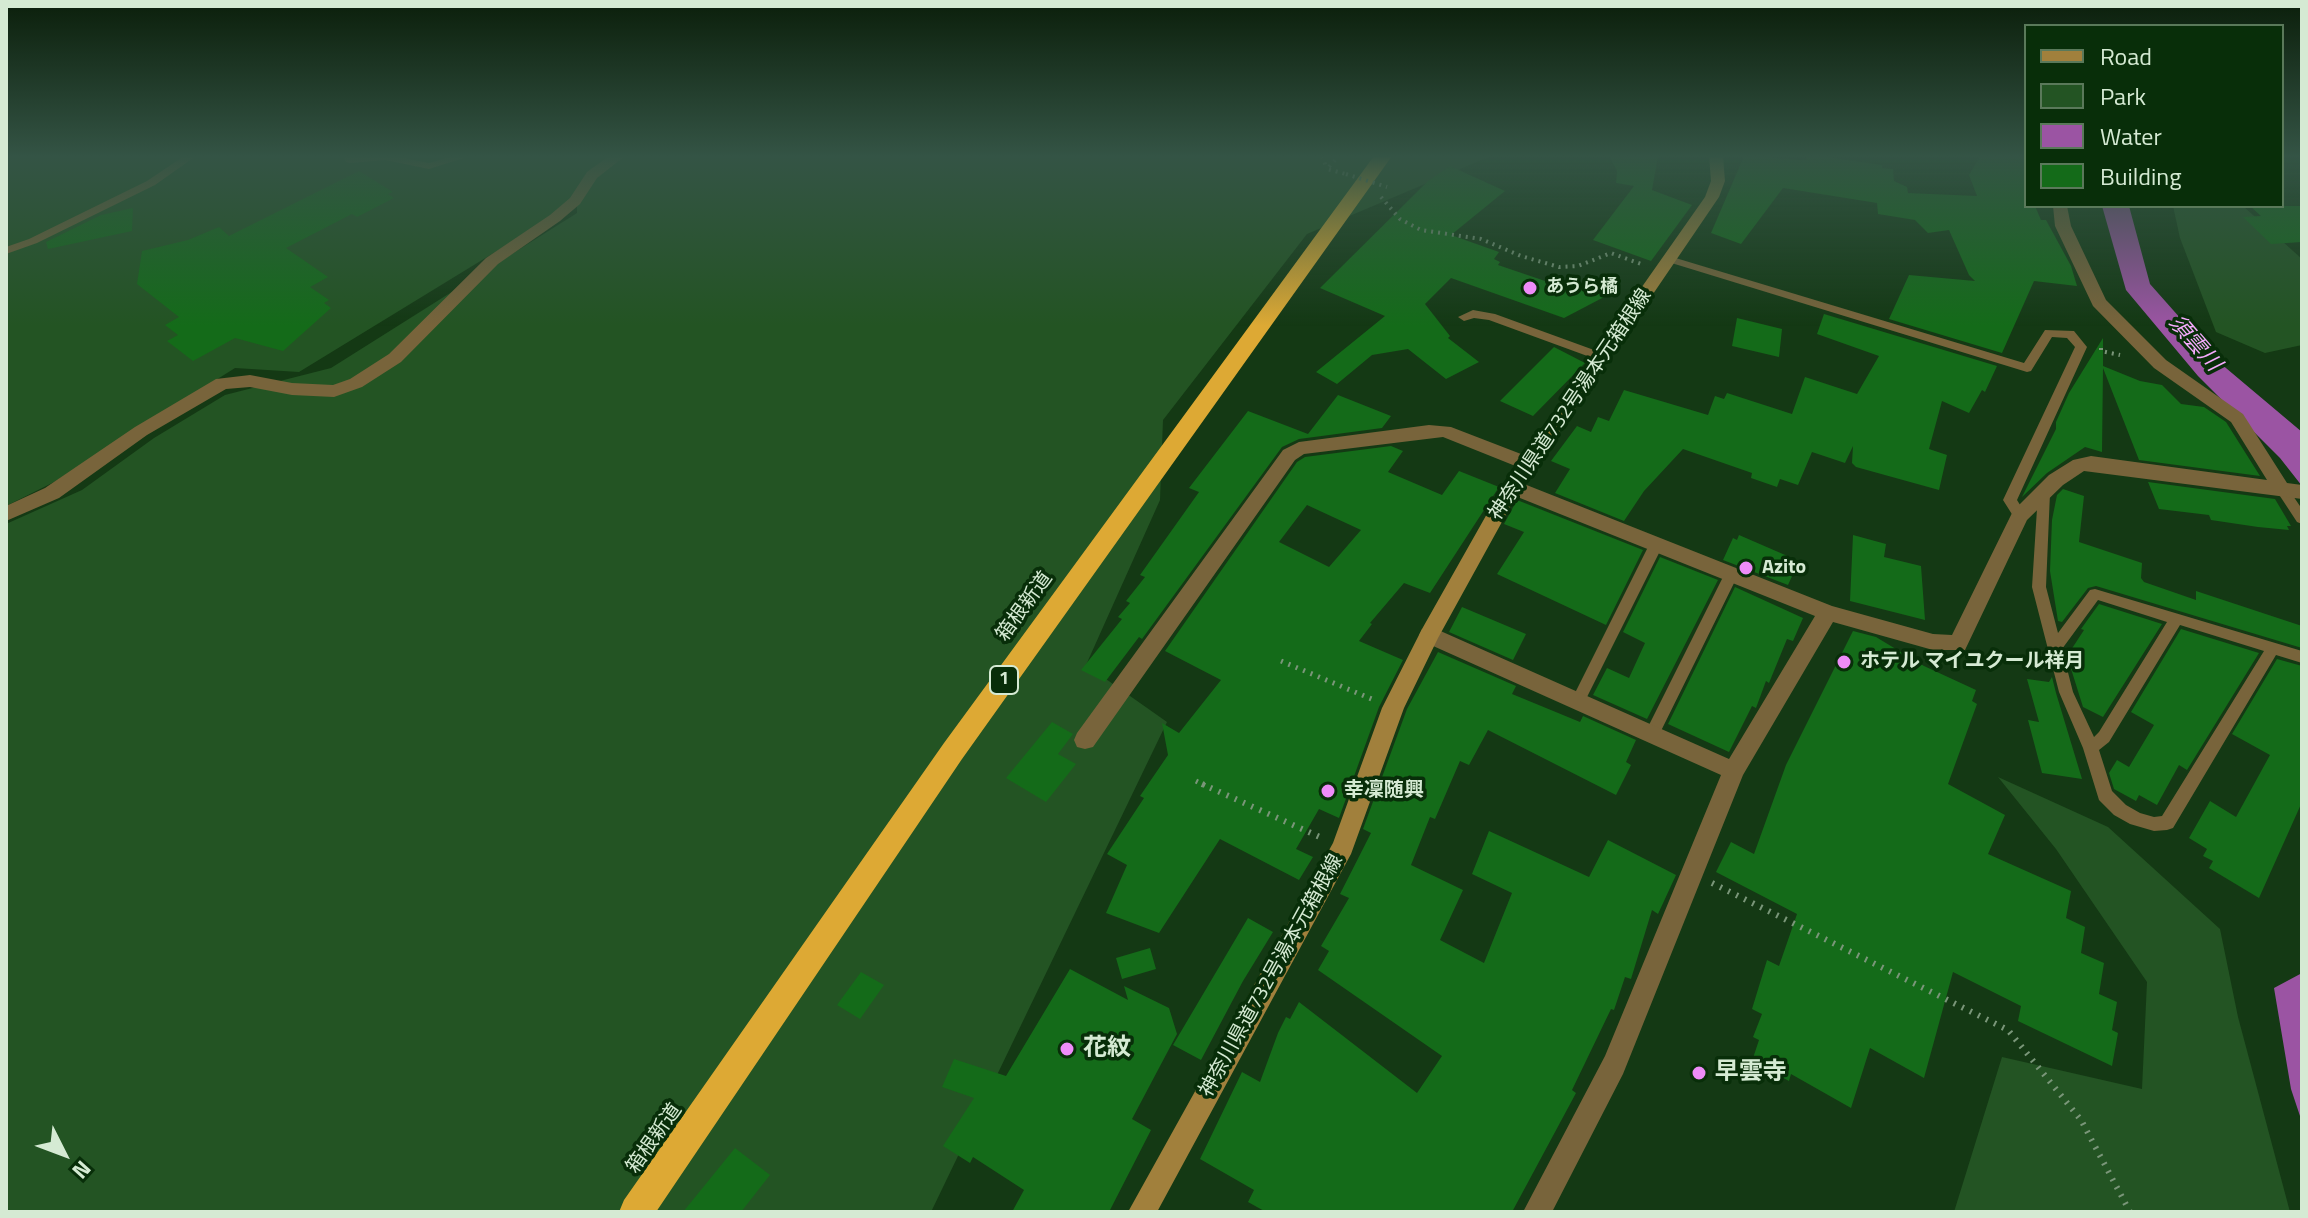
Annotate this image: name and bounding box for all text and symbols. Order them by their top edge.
legend [2024,24,2284,208]
text: Road [2100,38,2152,74]
text: Park [2100,78,2146,114]
text: Water [2100,118,2162,154]
text: Building [2100,158,2182,194]
place label: あうら橘 [1546,277,1618,299]
marker: あうら橘 [1521,279,1539,297]
street label: 神奈川県道732号湯本元箱根線 [1485,285,1657,525]
water label: 須雲川 [2162,310,2226,378]
place label: Azito [1762,556,1806,580]
marker: Azito [1737,559,1755,577]
street label: 箱根新道 [992,568,1058,646]
place label: ホテル マイユクール祥月 [1860,650,2084,674]
marker: ホテル マイユクール祥月 [1835,653,1853,671]
road number: 1 [990,666,1018,694]
place label: 幸凜随興 [1344,779,1424,803]
marker: 幸凜随興 [1319,782,1337,800]
street label: 神奈川県道732号湯本元箱根線 [1195,851,1349,1101]
place label: 花紋 [1083,1035,1131,1063]
marker: 花紋 [1058,1040,1076,1058]
place label: 早雲寺 [1715,1059,1787,1087]
marker: 早雲寺 [1690,1064,1708,1082]
street label: 箱根新道 [622,1099,688,1179]
north arrow [24,1114,104,1194]
text: N [64,1153,100,1187]

